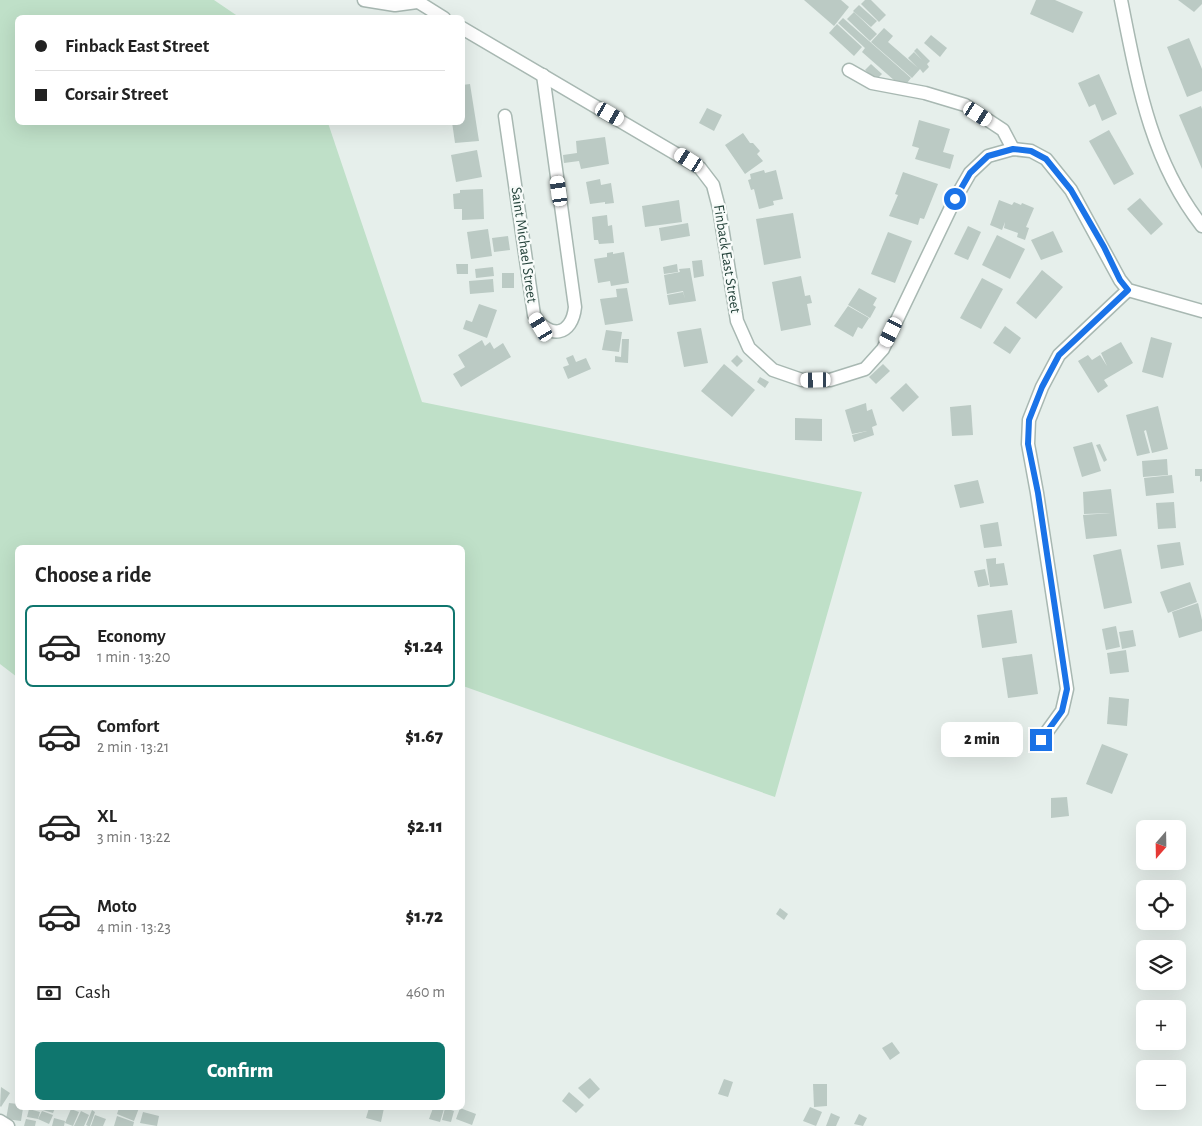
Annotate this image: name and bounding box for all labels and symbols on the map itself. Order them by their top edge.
car [593,100,626,128]
car [961,100,994,128]
car [672,146,705,174]
car [549,175,568,207]
street label: Saint Michael Street [508,186,540,304]
route start [944,188,966,210]
street label: Finback East Street [711,204,743,314]
car [526,310,555,344]
car [877,315,904,349]
car [800,372,831,388]
callout: 2 min [941,722,1024,758]
route end [1030,729,1052,751]
north arrow [1136,820,1186,870]

